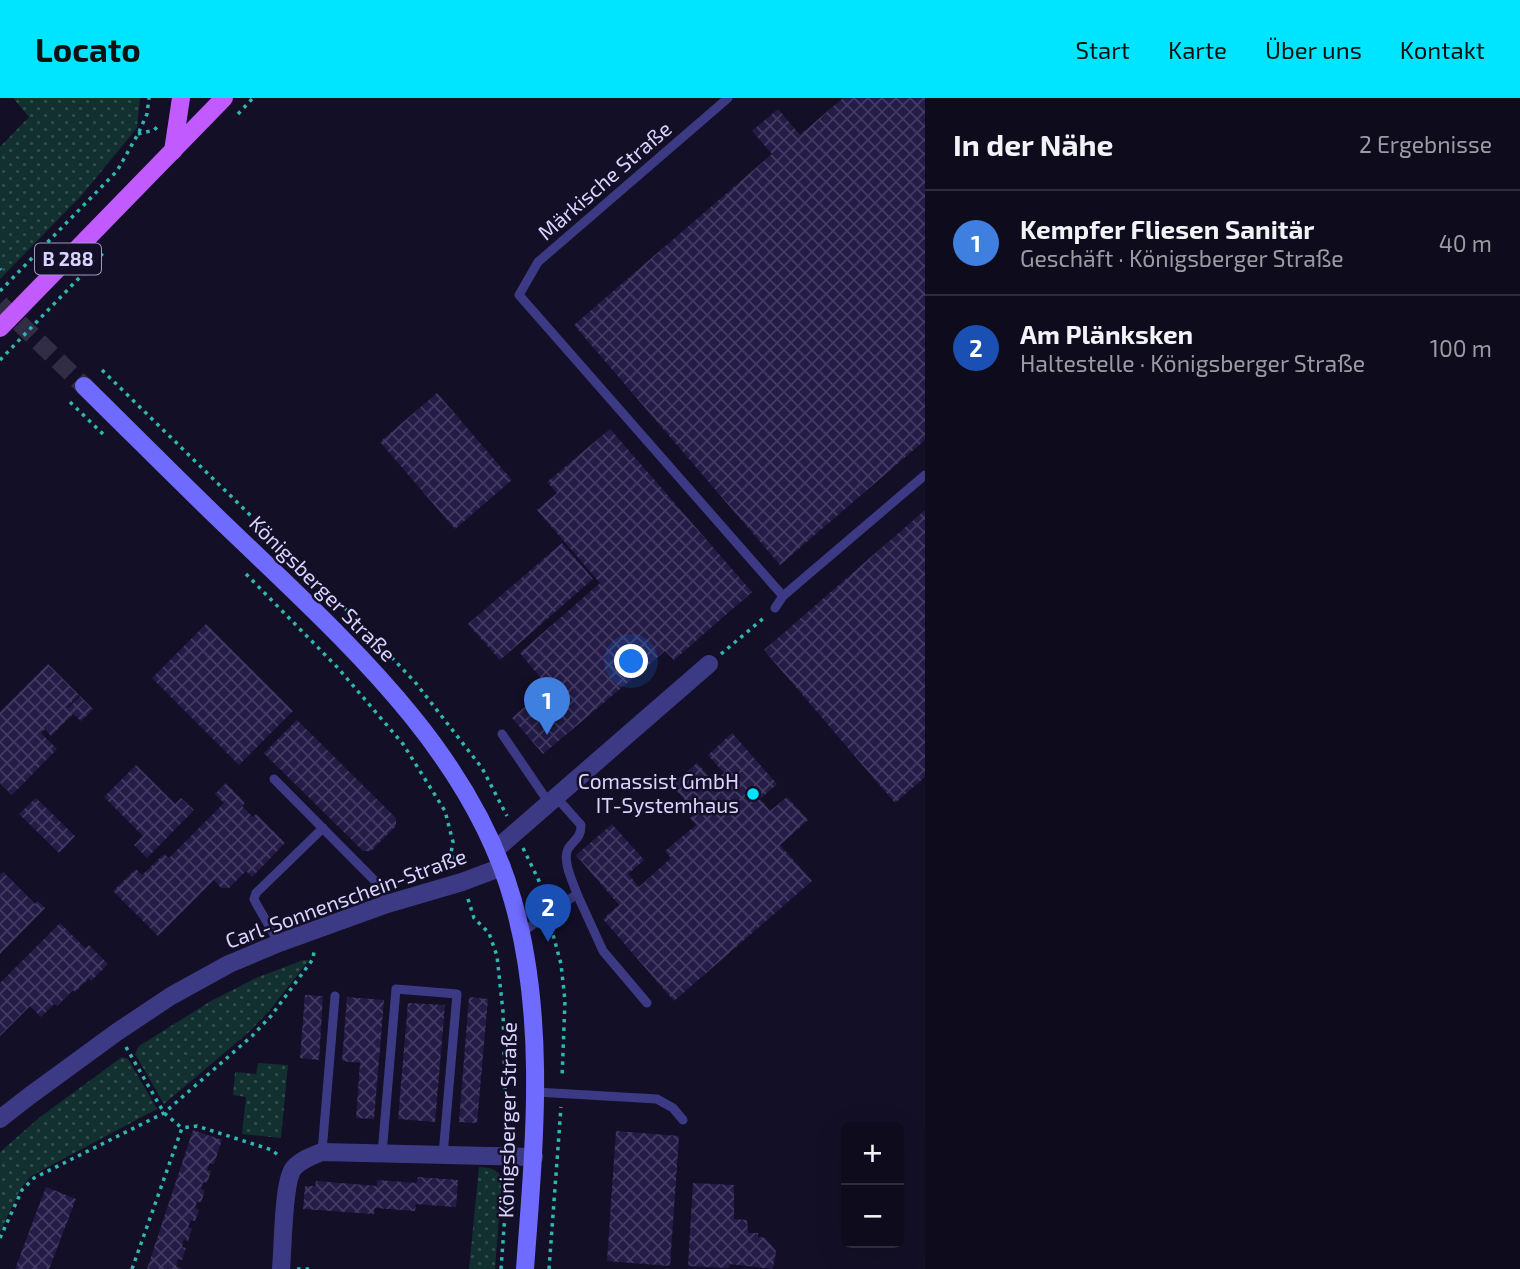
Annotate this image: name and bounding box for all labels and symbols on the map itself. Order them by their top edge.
street label: Märkische Straße [532,115,676,245]
road number: B 288 [35,244,101,274]
street label: Königsberger Straße [245,510,401,666]
your location [614,644,648,678]
pin: 1 [524,677,570,735]
place label: Comassist GmbH IT-Systemhaus [578,768,739,817]
marker: Comassist GmbH IT-Systemhaus [745,786,761,802]
street label: Carl-Sonnenschein-Straße [222,842,469,953]
pin: 2 [525,884,571,942]
street label: Königsberger Straße [492,1022,521,1218]

